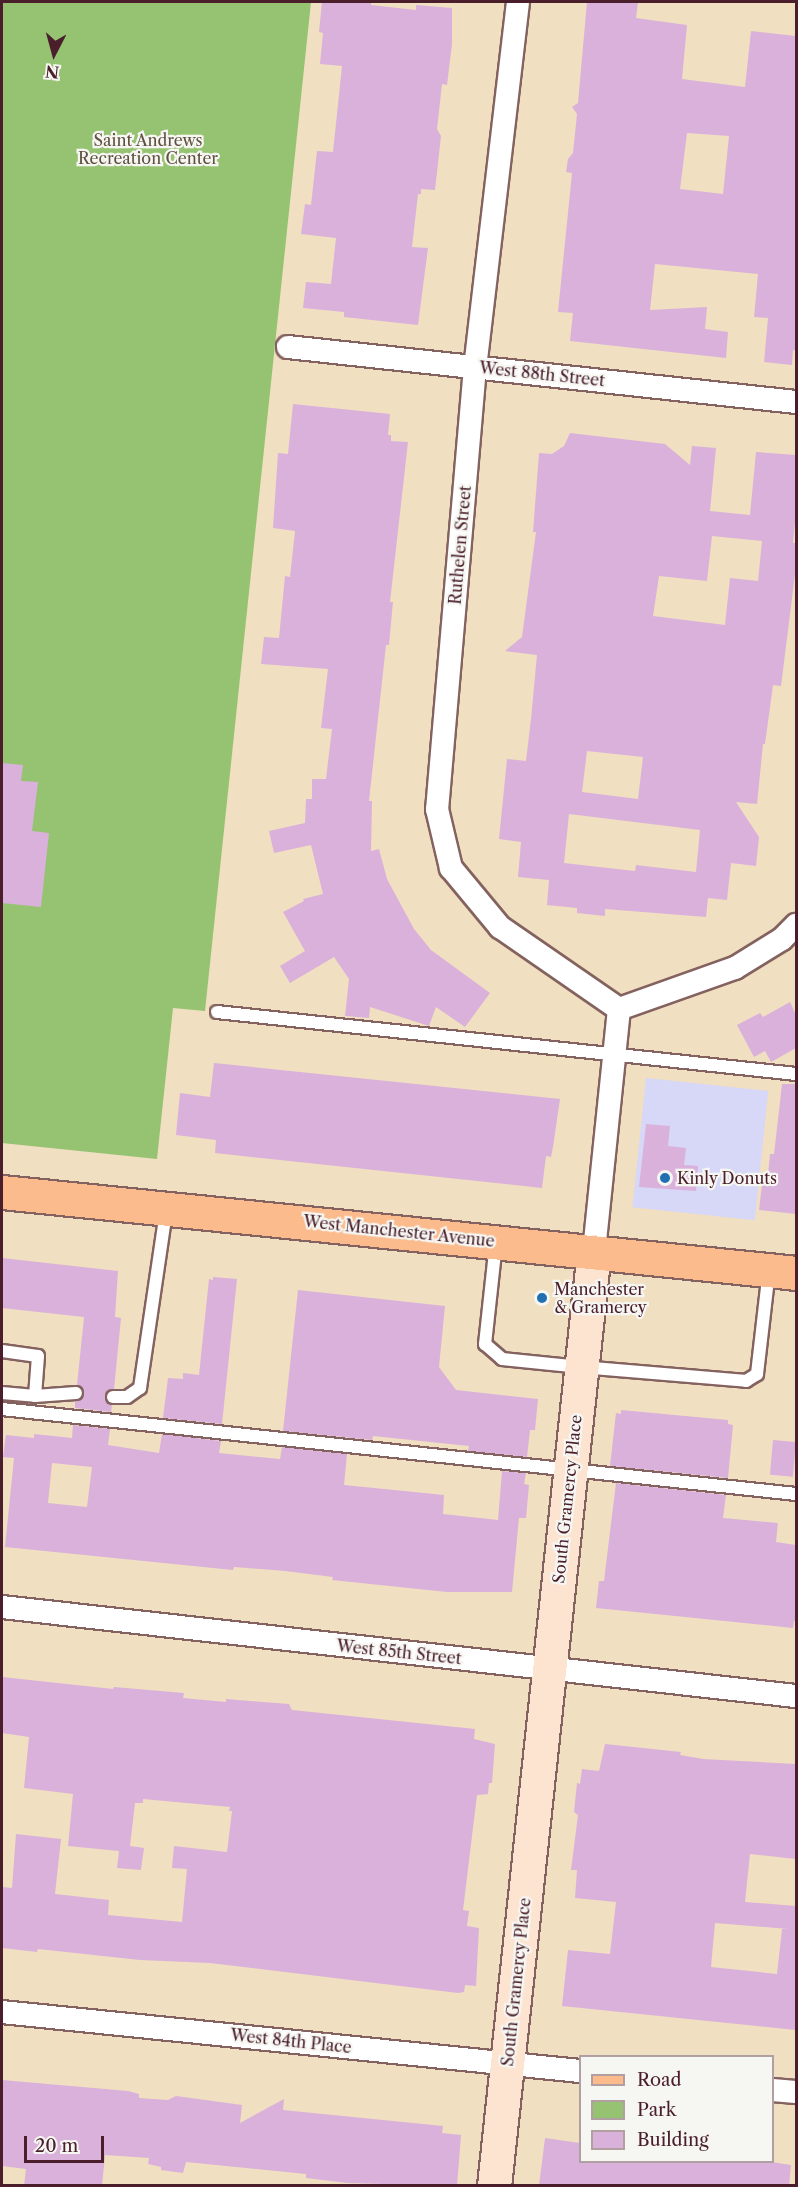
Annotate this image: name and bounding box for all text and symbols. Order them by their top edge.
north arrow [24,24,84,84]
text: N [44,61,60,83]
park label: Saint Andrews Recreation Center [78,130,218,168]
street label: West 88th Street [478,358,606,390]
street label: Ruthelen Street [445,485,475,605]
place label: Kinly Donuts [677,1168,777,1188]
marker: Kinly Donuts [658,1171,672,1185]
street label: West Manchester Avenue [302,1211,496,1251]
place label: Manchester & Gramercy [554,1279,647,1317]
marker: Manchester & Gramercy [535,1291,549,1305]
street label: South Gramercy Place [549,1413,585,1585]
street label: West 85th Street [336,1636,462,1668]
street label: South Gramercy Place [498,1896,534,2068]
street label: West 84th Place [229,2025,353,2057]
legend [579,2055,774,2163]
text: Road [637,2069,682,2091]
text: Park [637,2099,676,2121]
scale bar [27,2124,106,2162]
text: Building [637,2129,709,2151]
text: 20 m [35,2135,78,2157]

